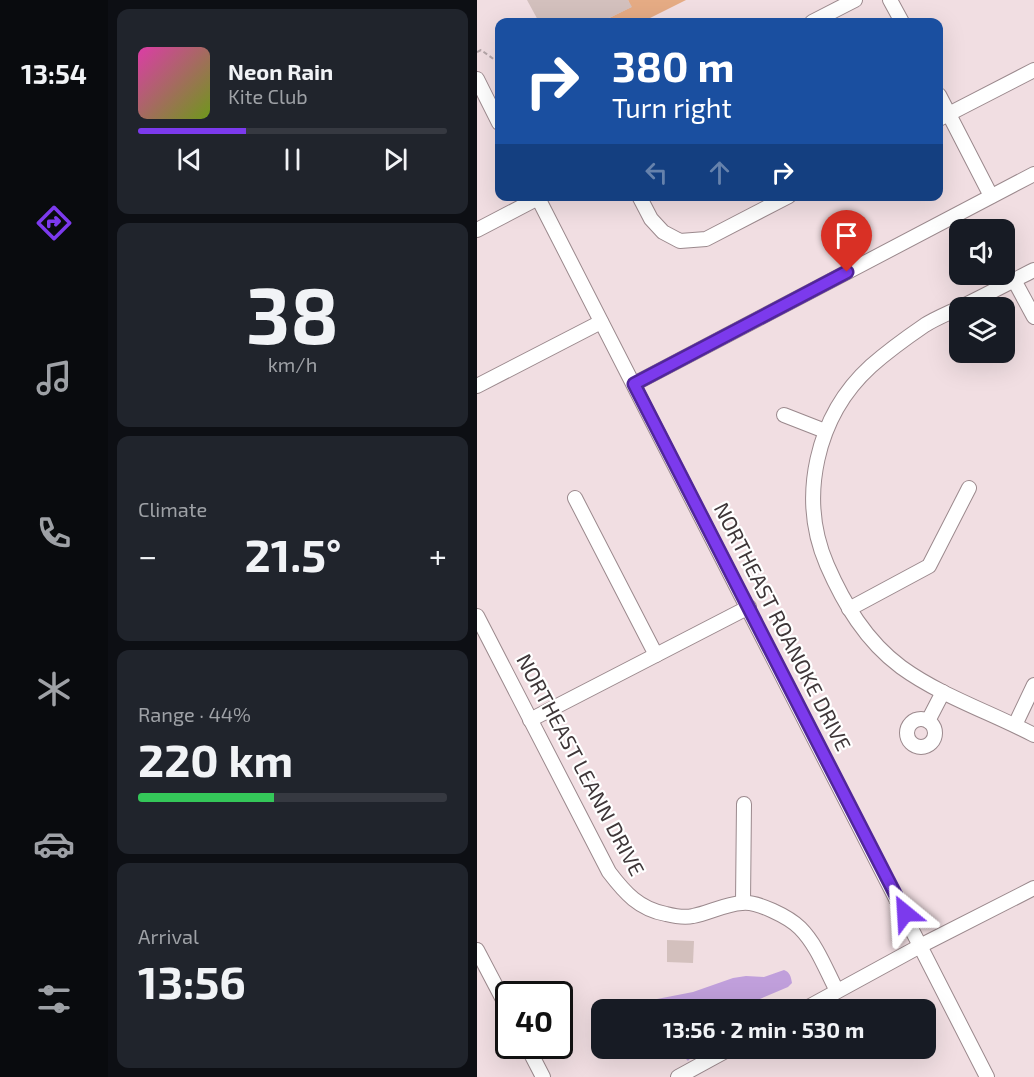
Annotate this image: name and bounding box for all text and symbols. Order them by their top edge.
text: 380 m [612,40,735,90]
icon: right [513,42,591,120]
text: 13:54 [21,57,87,89]
text: Neon Rain [228,58,333,84]
text: Kite Club [228,84,308,108]
text: Turn right [612,91,732,123]
icon: previous [173,143,206,176]
icon: pause [276,143,309,176]
icon: next [379,143,412,176]
icon: left [640,156,673,189]
icon: ahead [703,156,736,189]
icon: right [766,156,799,189]
icon: directions [33,202,75,244]
pin [821,210,872,272]
icon: arrive [830,219,863,252]
map controls [949,219,1015,363]
button: sound [949,219,1015,285]
text: 38 [246,266,339,360]
button: layers [949,297,1015,363]
text: km/h [268,352,317,376]
icon: music [33,357,75,399]
text: Climate [138,497,207,521]
street label: NORTHEAST ROANOKE DRIVE [710,498,857,755]
icon: phone [33,512,75,554]
text: 21.5° [245,527,342,581]
text: − [138,535,157,575]
text: + [429,535,447,575]
street label: NORTHEAST LEANN DRIVE [512,649,651,880]
icon: climate [33,668,75,710]
text: Range · 44% [138,702,251,726]
text: 220 km [138,732,293,786]
icon: car [33,823,75,865]
position arrow [873,881,937,945]
text: Arrival [138,924,199,948]
text: 13:56 [138,954,246,1008]
icon: filters [33,978,75,1020]
speed limit sign: 40 [495,981,573,1059]
text: 13:56 · 2 min · 530 m [663,1016,864,1042]

